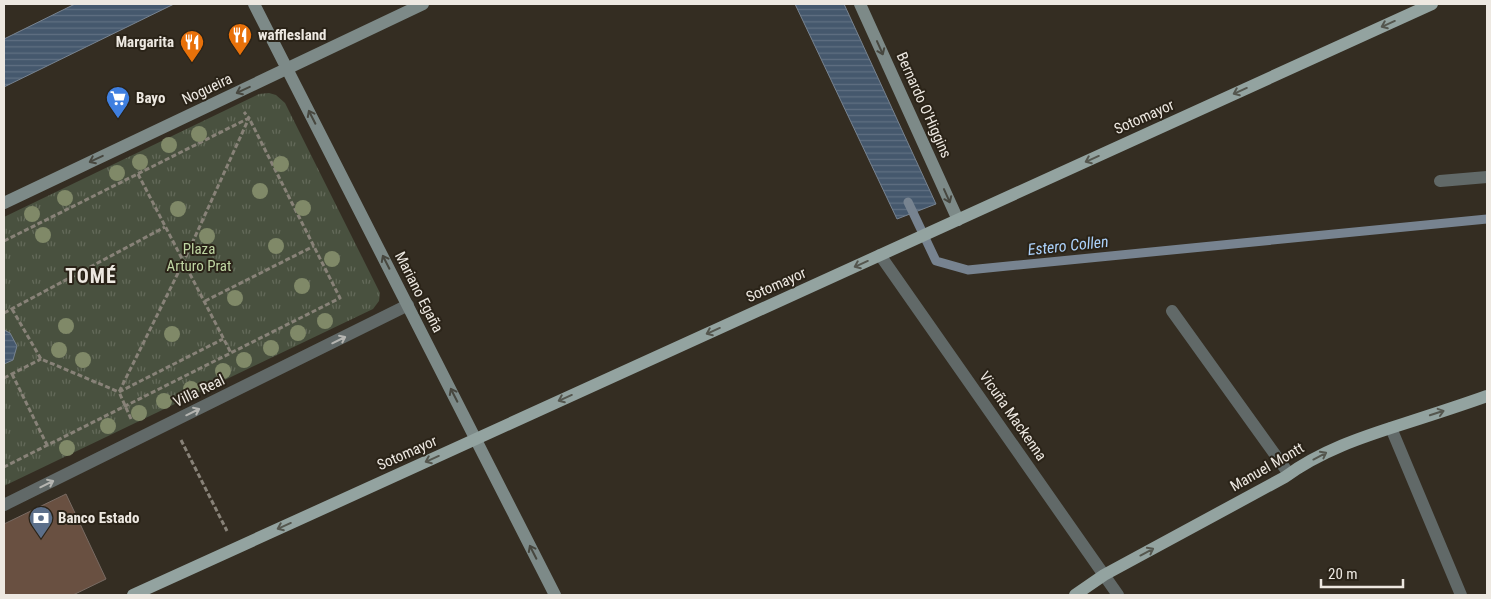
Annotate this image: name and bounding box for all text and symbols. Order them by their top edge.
one-way arrow [1381,20,1396,29]
restaurant icon: wafflesland [227,22,253,56]
place label: wafflesland [258,26,327,44]
restaurant icon: Margarita [179,29,205,63]
place label: Margarita [116,33,174,51]
one-way arrow [876,40,886,55]
street label: Bernardo O'Higgins [893,49,955,161]
street label: Nogueira [179,70,235,108]
supermarket icon: Bayo [105,85,131,119]
one-way arrow [236,86,251,95]
one-way arrow [1233,87,1248,97]
place label: Bayo [136,89,165,107]
street label: Sotomayor [1111,96,1177,138]
one-way arrow [307,110,317,125]
one-way arrow [1085,154,1100,164]
one-way arrow [89,155,104,165]
one-way arrow [943,188,953,203]
water label: Estero Collen [1027,232,1109,259]
park label: Plaza Arturo Prat [167,240,231,275]
street label: Mariano Egaña [391,249,447,335]
one-way arrow [381,255,390,270]
one-way arrow [854,260,869,269]
district label: TOMÉ [65,264,117,288]
street label: Sotomayor [743,264,809,306]
one-way arrow [706,327,721,337]
one-way arrow [331,335,346,344]
street label: Vicuña Mackenna [976,368,1050,464]
street label: Villa Real [170,371,228,411]
one-way arrow [449,388,459,403]
one-way arrow [558,394,573,404]
one-way arrow [185,406,200,416]
one-way arrow [1429,408,1444,417]
street label: Sotomayor [374,432,440,474]
street label: Manuel Montt [1227,439,1307,495]
one-way arrow [1312,451,1327,460]
one-way arrow [425,455,440,464]
one-way arrow [40,478,55,488]
bank icon: Banco Estado [28,505,54,539]
place label: Banco Estado [58,509,139,527]
one-way arrow [277,522,292,532]
one-way arrow [528,545,537,560]
one-way arrow [1140,546,1154,556]
scale bar [1321,556,1404,588]
text: 20 m [1328,565,1358,583]

